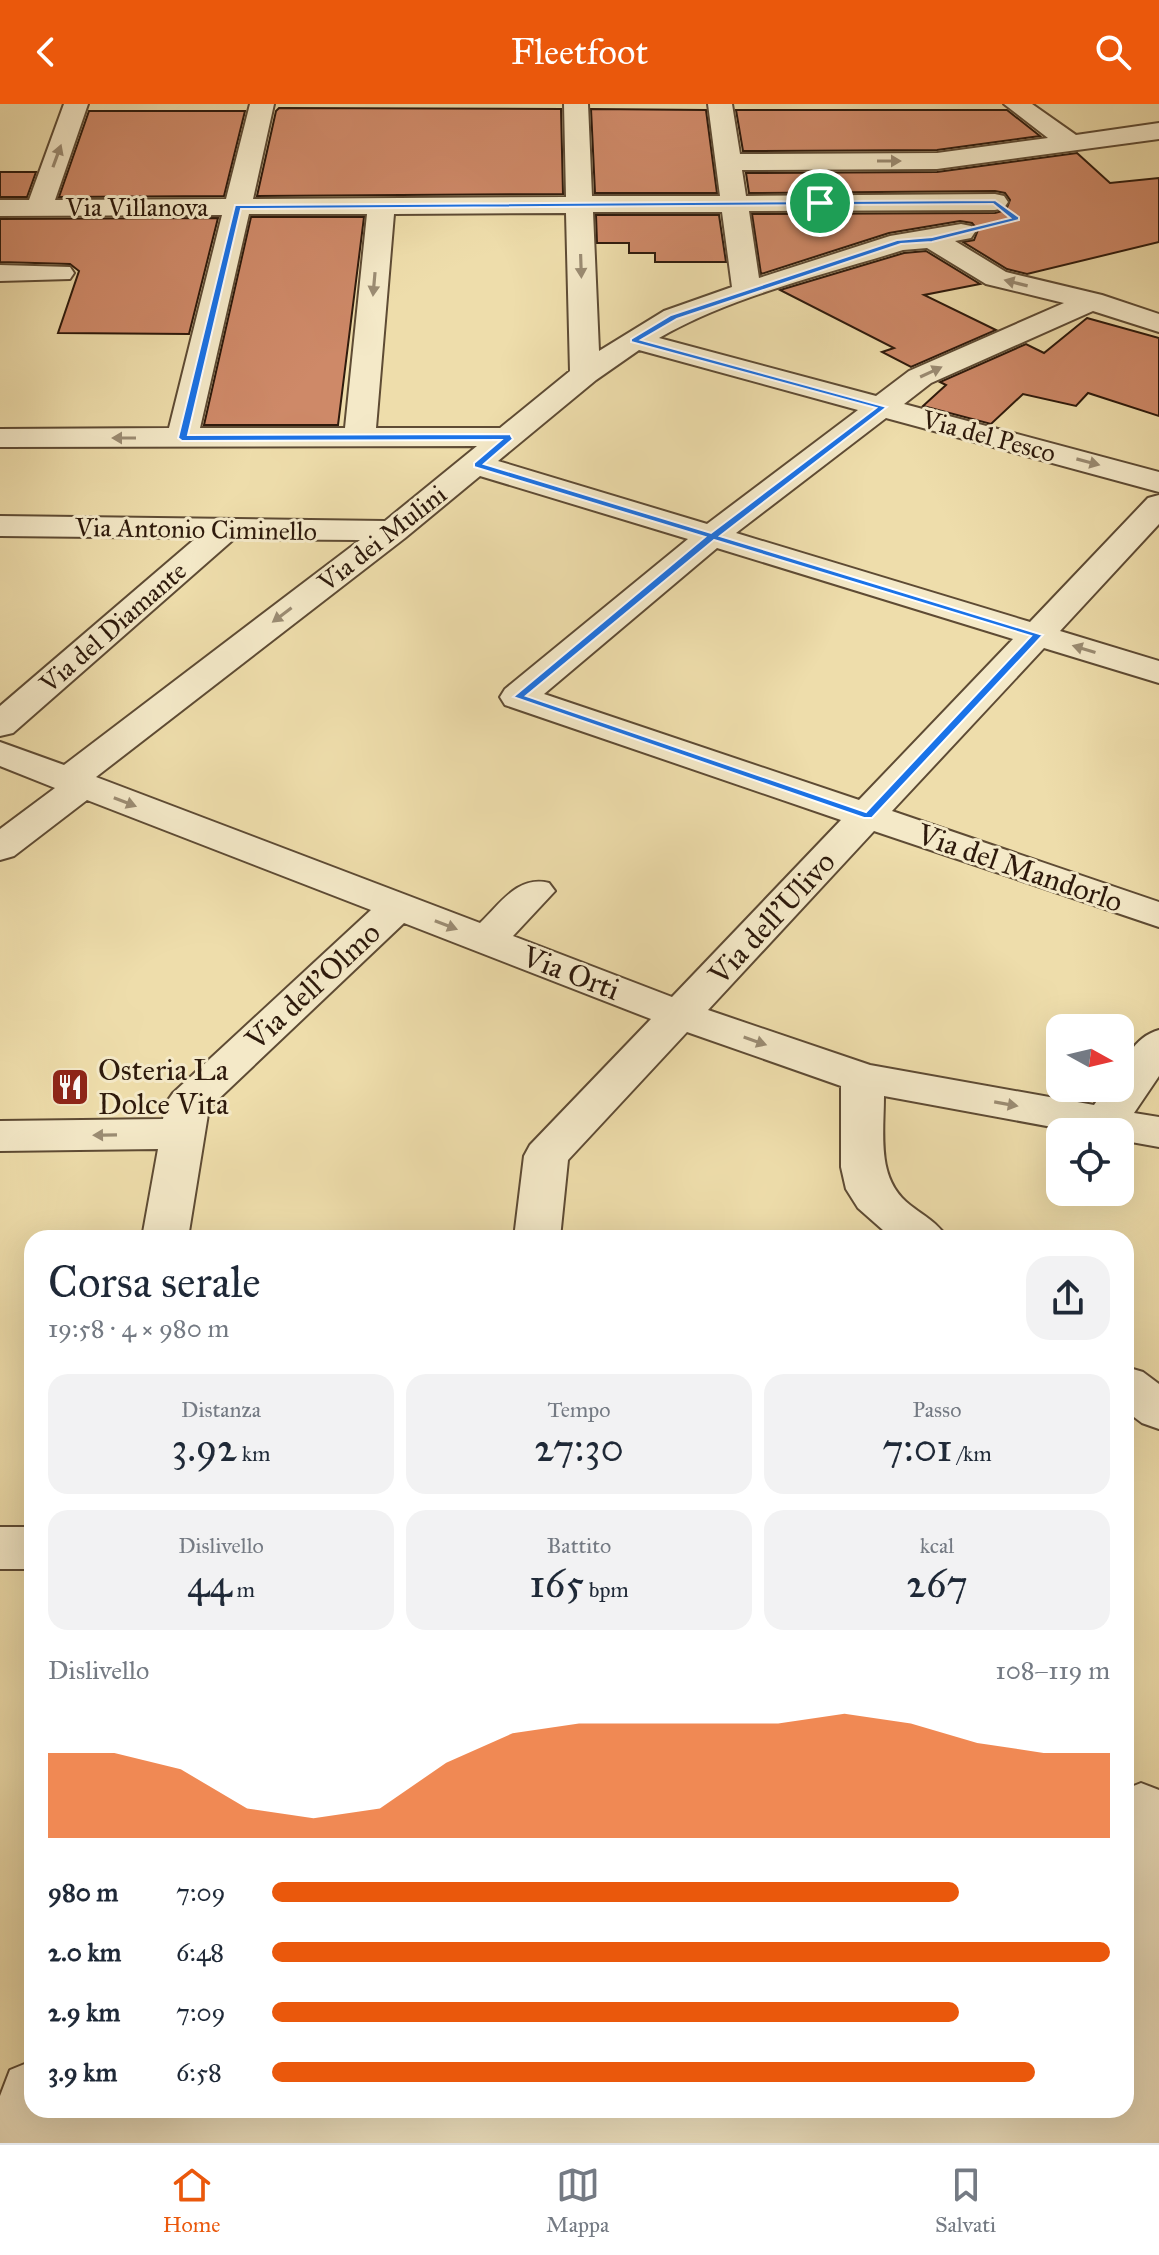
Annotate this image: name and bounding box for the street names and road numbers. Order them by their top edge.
street label: Via Villanova [65,191,208,223]
street label: Via del Pesco [918,403,1059,469]
street label: Via dei Mulini [311,478,453,599]
street label: Via Antonio Ciminello [74,511,317,547]
street label: Via del Diamante [32,555,193,700]
street label: Via del Mandorlo [912,816,1127,920]
street label: Via dell'Ulivo [701,844,843,993]
street label: Via dell'Olmo [237,915,388,1058]
street label: Via Orti [516,938,625,1008]

